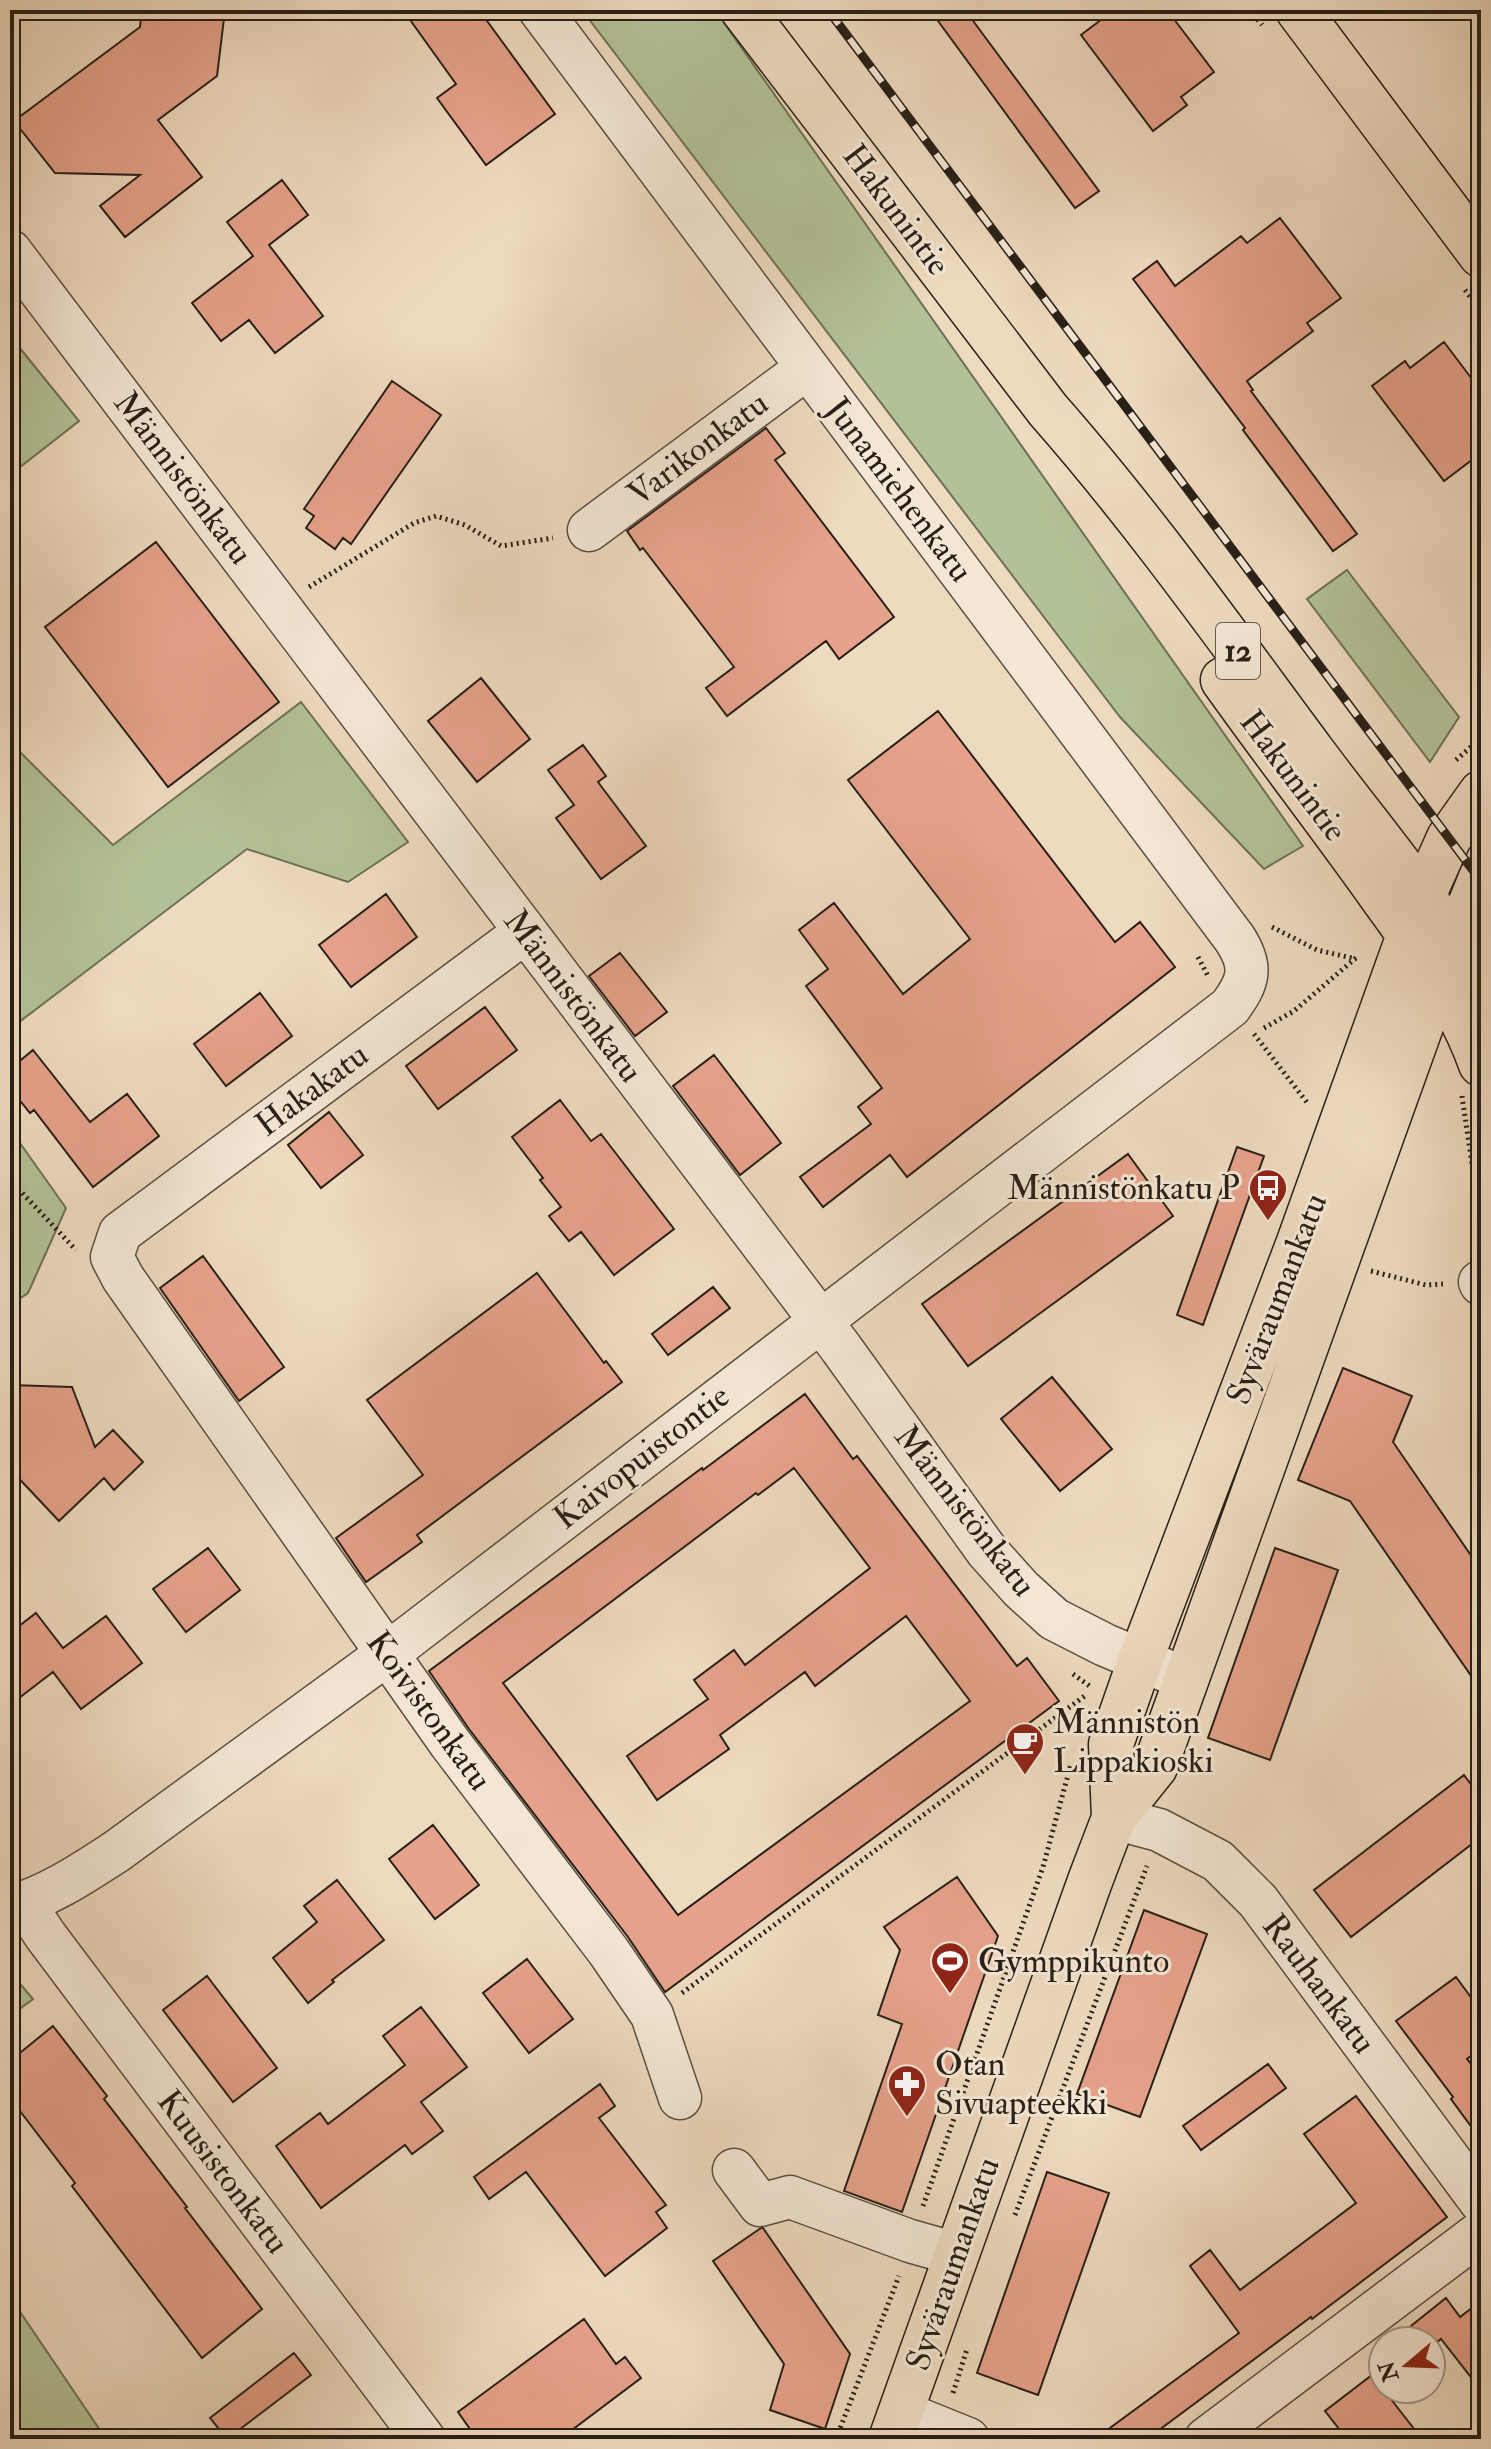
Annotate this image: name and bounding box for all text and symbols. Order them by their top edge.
street label: Hakunintie [833,136,959,284]
street label: Varikonkatu [619,382,777,516]
street label: Männistönkatu [104,383,262,573]
street label: Junamiehenkatu [815,388,982,591]
road number: 12 [1216,623,1260,679]
street label: Hakunintie [1230,702,1356,850]
street label: Männistönkatu [494,901,652,1091]
street label: Hakakatu [247,1034,377,1146]
place label: Männistönkatu P [1007,1167,1240,1210]
bus stop icon: Männistönkatu P [1247,1167,1289,1222]
street label: Syväraumankatu [1217,1187,1337,1411]
street label: Kaivopuistontie [545,1375,739,1539]
street label: Männistönkatu [885,1417,1045,1605]
street label: Koivistonkatu [357,1623,501,1799]
place label: Männistön Lippakioski [1053,1701,1213,1783]
cafe icon: Männistön Lippakioski [1004,1721,1046,1776]
street label: Rauhankatu [1253,1906,1385,2062]
sports icon: Gymppikunto [929,1940,971,1995]
place label: Gymppikunto [978,1940,1169,1983]
place label: Otan Sivuapteekki [935,2043,1107,2125]
pharmacy icon: Otan Sivuapteekki [886,2063,928,2118]
street label: Kuusistonkatu [147,2082,299,2262]
street label: Syväraumankatu [896,2152,1010,2376]
north arrow [1367,2325,1447,2405]
text: N [1372,2357,1406,2386]

